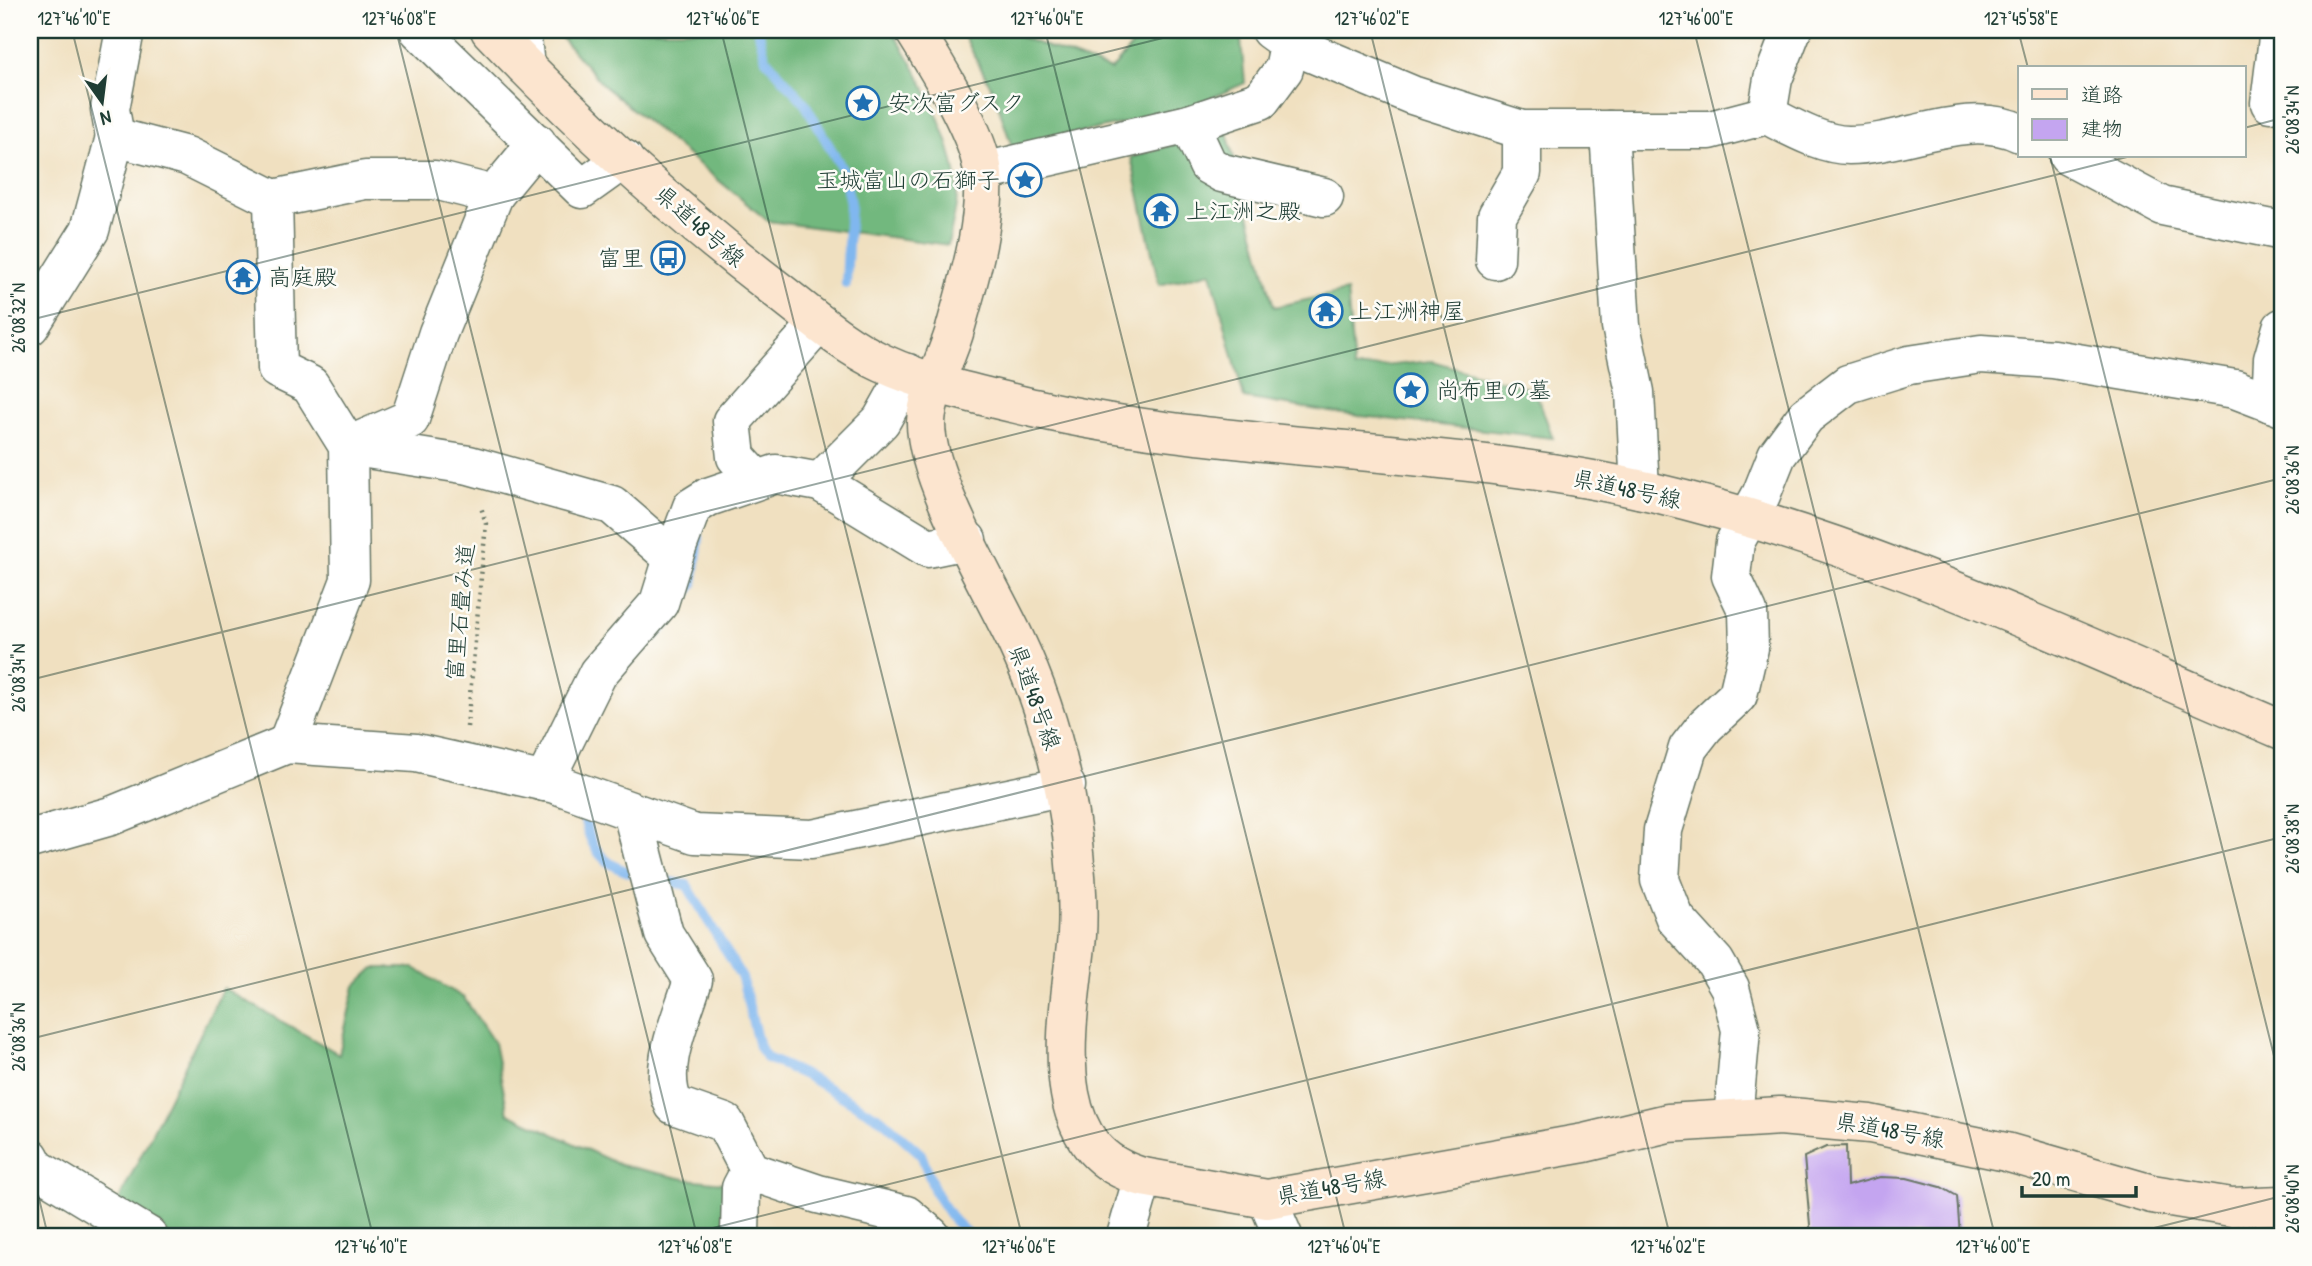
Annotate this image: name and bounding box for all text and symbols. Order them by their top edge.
text: 127°46'10"E [38,6,111,31]
text: 127°46'08"E [362,6,436,31]
text: 127°46'06"E [686,6,760,31]
text: 127°46'04"E [1010,6,1084,31]
text: 127°46'02"E [1335,6,1409,31]
text: 127°46'00"E [1659,6,1733,31]
text: 127°45'58"E [1984,6,2058,31]
north arrow [66,66,136,136]
legend [2018,66,2246,158]
text: 道路 [2081,80,2123,109]
place icon: 安次富グスク [844,84,882,122]
text: 26°08'34"N [2280,86,2305,154]
place label: 安次富グスク [888,87,1025,118]
text: N [98,105,114,132]
text: 建物 [2081,114,2123,143]
place icon: 玉城富山の石獅子 [1006,161,1044,199]
place label: 玉城富山の石獅子 [816,164,1000,195]
street label: 県道48号線 [648,178,752,274]
temple icon: 上江洲之殿 [1142,192,1180,230]
place label: 上江洲之殿 [1186,195,1301,226]
bus stop icon: 富里 [649,239,687,277]
place label: 富里 [598,242,644,273]
temple icon: 高庭殿 [224,258,262,296]
place label: 高庭殿 [268,261,337,292]
text: 26°08'32"N [6,283,31,353]
temple icon: 上江洲神屋 [1307,292,1345,330]
place label: 上江洲神屋 [1350,295,1465,326]
place icon: 尚布里の墓 [1392,371,1430,409]
place label: 尚布里の墓 [1436,374,1551,405]
text: 26°08'36"N [2280,446,2305,514]
street label: 県道48号線 [1570,462,1684,515]
street label: 富里石畳み道 [438,542,481,682]
street label: 県道48号線 [1002,640,1069,754]
text: 26°08'34"N [6,644,31,712]
text: 26°08'38"N [2280,804,2305,874]
text: 26°08'36"N [6,1003,31,1071]
street label: 県道48号線 [1833,1105,1947,1154]
scale bar [2022,1154,2135,1198]
street label: 県道48号線 [1274,1162,1388,1211]
text: 20 m [2032,1164,2070,1193]
text: 26°08'40"N [2280,1165,2305,1233]
text: 127°46'10"E [335,1234,408,1259]
text: 127°46'08"E [658,1234,732,1259]
text: 127°46'06"E [982,1234,1056,1259]
text: 127°46'04"E [1307,1234,1381,1259]
text: 127°46'02"E [1631,1234,1705,1259]
text: 127°46'00"E [1956,1234,2030,1259]

